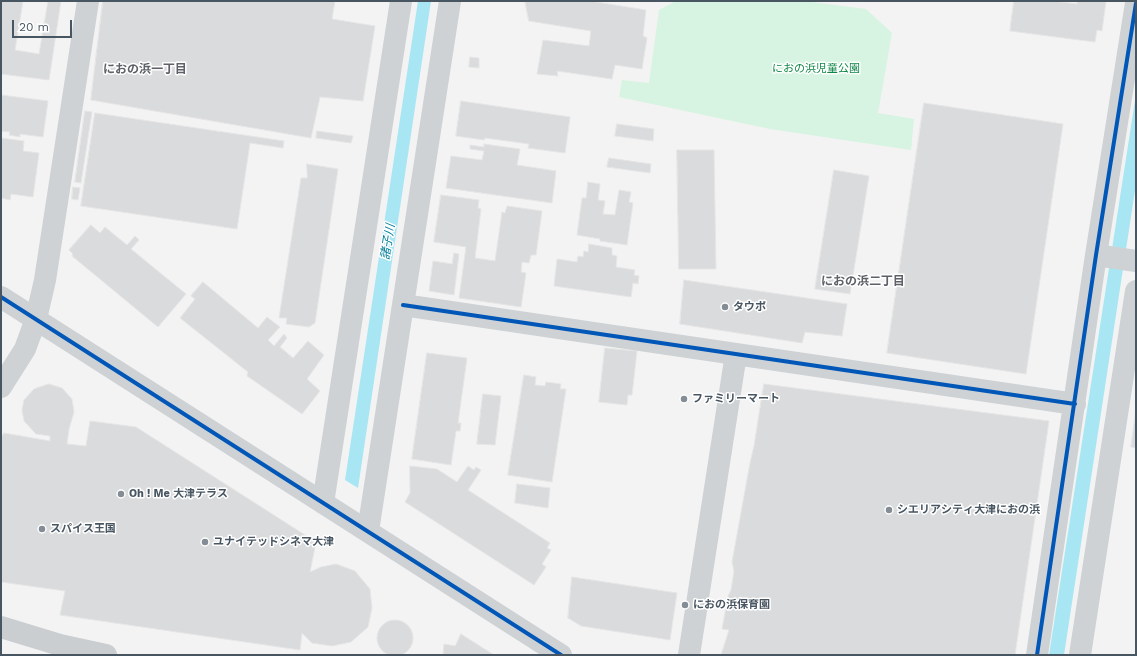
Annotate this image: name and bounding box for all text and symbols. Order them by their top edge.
scale bar [14,12,74,38]
text: 20 m [19,20,49,34]
district label: におの浜一丁目 [103,62,187,76]
park label: におの浜児童公園 [772,62,860,76]
water label: 諸子川 [378,223,398,261]
district label: におの浜二丁目 [821,274,905,288]
place label: タウポ [733,300,766,314]
marker: タウポ [720,302,730,312]
place label: ファミリーマート [692,392,780,406]
marker: ファミリーマート [679,394,689,404]
place label: Oh ! Me 大津テラス [129,487,228,501]
marker: Oh ! Me 大津テラス [116,489,126,499]
place label: シエリアシティ大津におの浜 [897,503,1040,517]
marker: シエリアシティ大津におの浜 [884,505,894,515]
place label: スパイス王国 [50,522,116,536]
marker: スパイス王国 [37,524,47,534]
place label: ユナイテッドシネマ大津 [213,535,334,549]
marker: ユナイテッドシネマ大津 [200,537,210,547]
place label: におの浜保育園 [693,598,770,612]
marker: におの浜保育園 [680,600,690,610]

